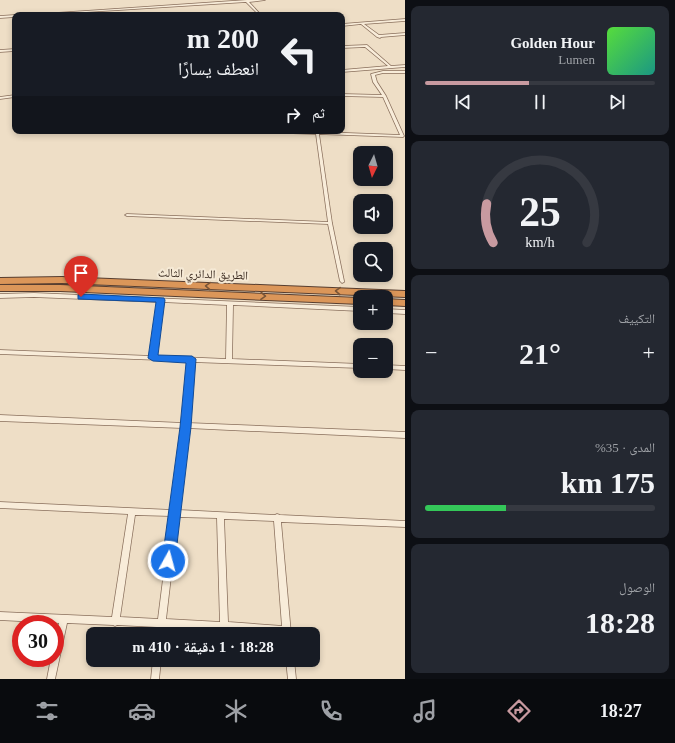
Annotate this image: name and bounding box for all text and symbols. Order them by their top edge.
text: 200 m [187,23,259,54]
icon: left [273,28,325,80]
text: Golden Hour [510,35,595,51]
text: Lumen [558,52,595,67]
text: انعطف يسارًا [178,59,259,79]
icon: previous [452,91,474,113]
icon: pause [529,91,551,113]
icon: next [606,91,628,113]
icon: right [282,104,304,126]
text: ثم [312,105,325,121]
north arrow [353,146,393,186]
map controls [353,146,393,378]
text: 25 [519,189,561,235]
button: sound [353,194,393,234]
text: km/h [525,233,555,249]
button: search [353,242,393,282]
pin [64,256,98,297]
icon: arrive [70,262,92,284]
street label: الطريق الدائري الثالث [158,265,248,286]
one-way arrow [205,282,211,290]
one-way arrow [335,287,341,296]
button: + [353,290,393,330]
one-way arrow [260,292,266,301]
text: التكييف [619,311,655,326]
text: 21° [519,337,561,370]
button: − [353,338,393,378]
text: − [425,340,437,365]
text: + [643,340,655,365]
text: المدى · 35% [595,440,655,455]
text: 175 km [561,466,655,499]
position arrow [147,540,189,582]
text: الوصول [619,580,655,595]
text: 18:28 [585,606,655,639]
speed limit sign: 30 [12,615,64,667]
text: 18:28 · 1 دقيقة · 410 m [132,639,274,655]
icon: filters [33,697,61,725]
icon: car [128,697,156,725]
icon: climate [222,697,250,725]
icon: phone [317,697,345,725]
icon: music [411,697,439,725]
icon: directions [505,697,533,725]
text: 18:27 [600,701,642,721]

